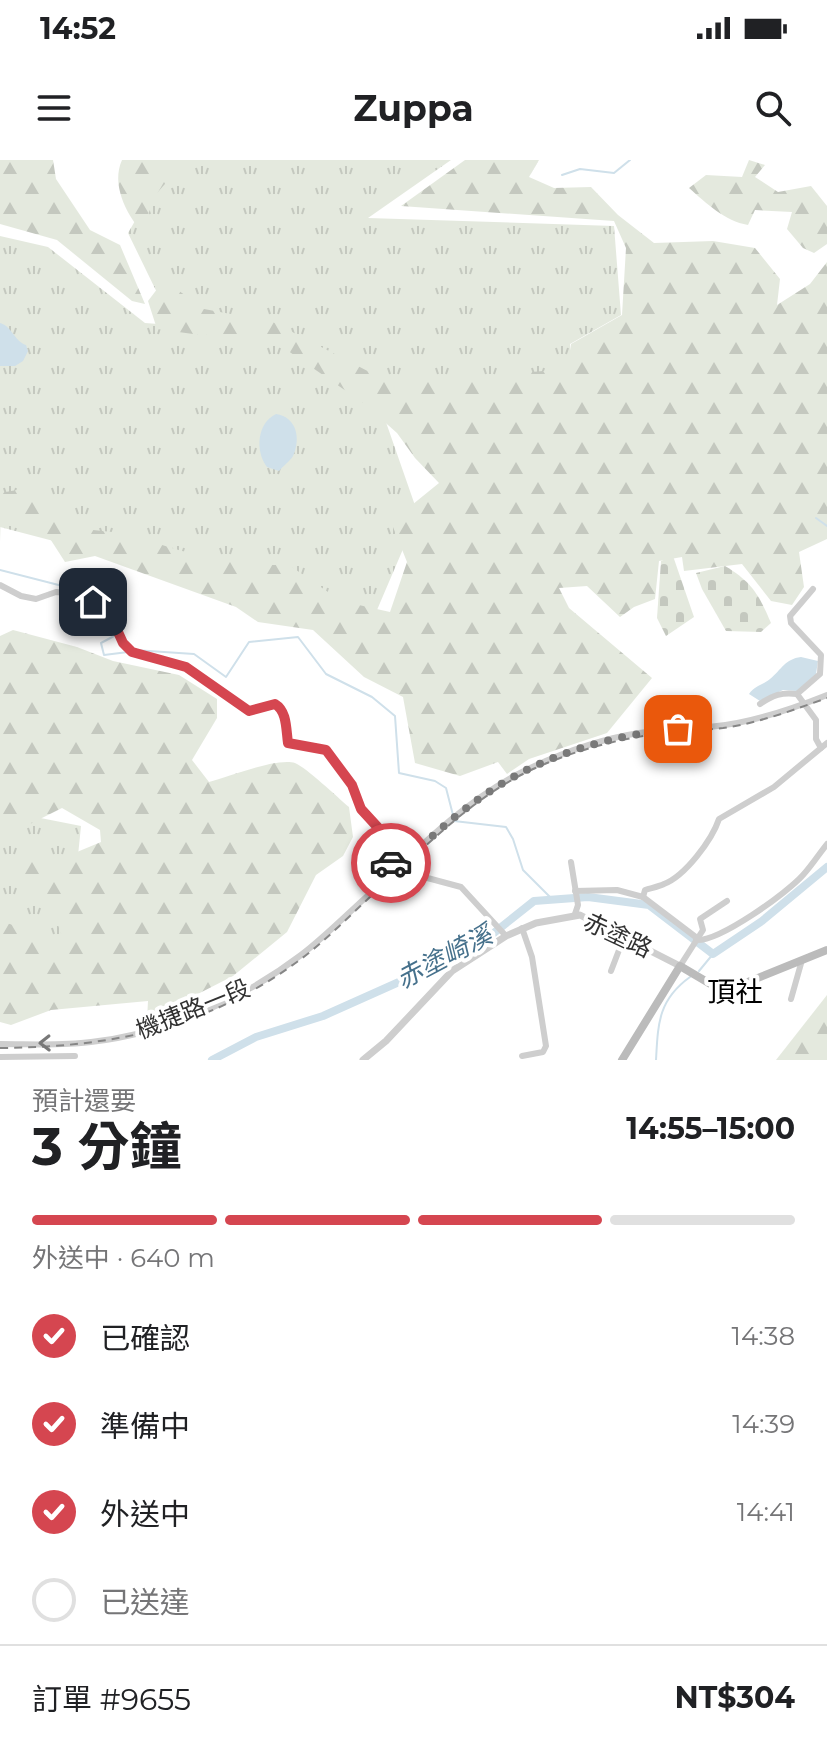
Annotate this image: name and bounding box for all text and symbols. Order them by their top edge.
text: 14:52 [40,10,116,47]
icon: menu [32,86,76,130]
text: Zuppa [353,86,474,130]
icon: search [751,86,795,130]
pin [59,568,127,636]
icon: home [71,580,115,624]
pin [644,695,712,763]
icon: bag [656,707,700,751]
courier [351,823,431,903]
icon: car [369,841,413,885]
street label: 赤塗路 [579,907,657,963]
water label: 赤塗崎溪 [391,917,501,996]
street label: 機捷路一段 [132,973,254,1045]
district label: 頂社 [707,975,763,1009]
one-way arrow [38,1035,51,1052]
text: 預計還要 [32,1085,136,1117]
text: 14:55–15:00 [626,1110,795,1147]
text: 3 分鐘 [32,1115,182,1178]
text: 外送中 · 640 m [32,1242,215,1274]
icon: check [32,1314,76,1358]
text: 已確認 [100,1320,190,1357]
text: 14:38 [732,1320,795,1352]
icon: check [32,1402,76,1446]
text: 準備中 [100,1408,190,1445]
text: 14:39 [732,1408,795,1440]
icon: check [32,1490,76,1534]
text: 外送中 [100,1496,190,1533]
text: 14:41 [737,1496,795,1528]
text: 已送達 [100,1584,190,1621]
text: NT$304 [675,1679,795,1716]
text: 訂單 #9655 [32,1681,191,1718]

